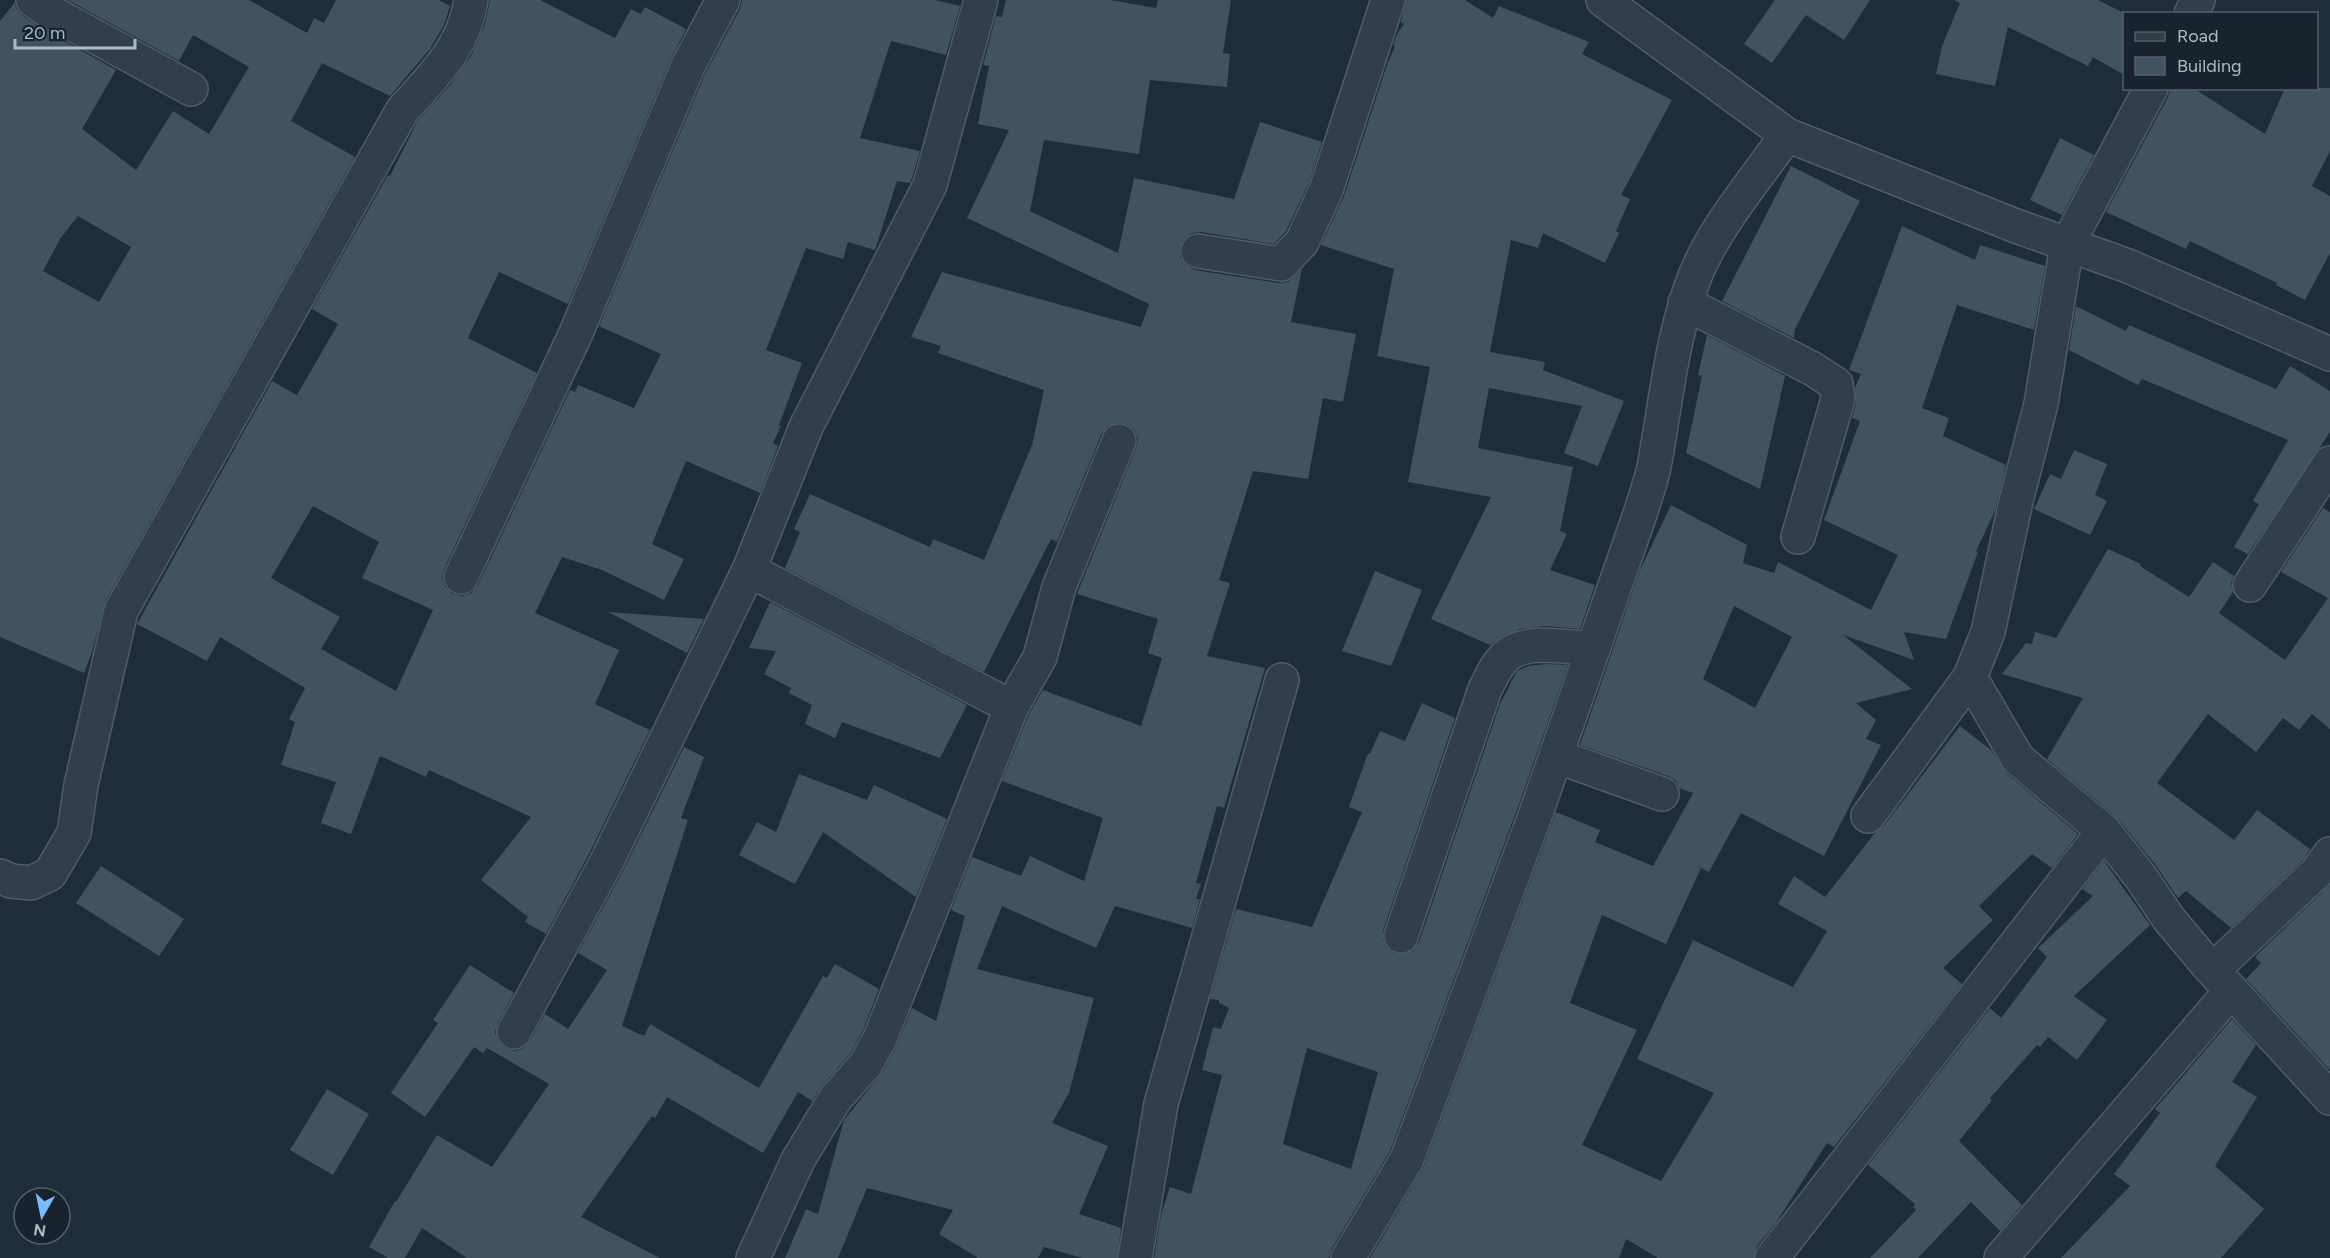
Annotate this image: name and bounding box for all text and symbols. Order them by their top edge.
scale bar [15,12,135,50]
legend [2123,12,2318,90]
text: 20 m [24,22,65,44]
text: Road [2177,25,2218,47]
text: Building [2177,55,2242,77]
north arrow [12,1186,72,1246]
text: N [32,1220,47,1241]

